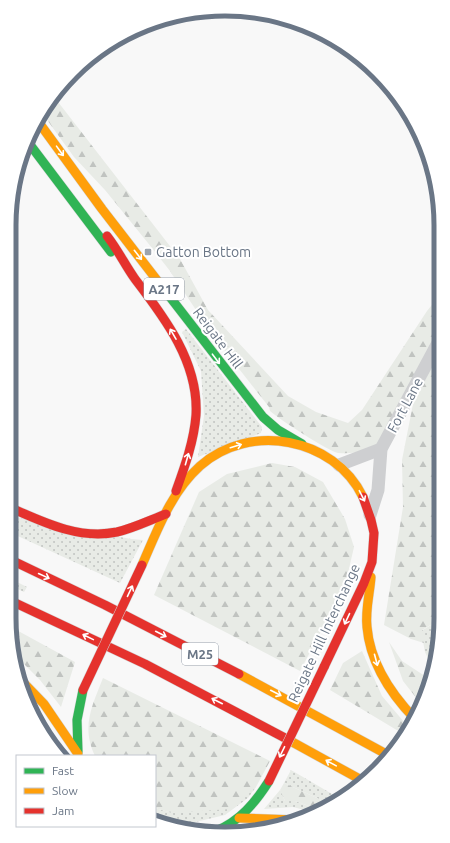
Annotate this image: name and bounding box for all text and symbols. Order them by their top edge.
one-way arrow [56,145,64,156]
place label: Gatton Bottom [156,244,251,260]
marker: Gatton Bottom [143,247,153,257]
one-way arrow [134,249,142,260]
road number: A217 [144,278,184,300]
street label: Reigate Hill [190,304,246,372]
one-way arrow [169,329,177,340]
one-way arrow [212,353,221,364]
street label: Fort Lane [384,375,426,435]
one-way arrow [230,442,243,449]
one-way arrow [184,452,191,465]
one-way arrow [359,490,366,502]
street label: Reigate Hill Interchange [285,561,363,705]
one-way arrow [38,573,50,580]
one-way arrow [127,586,134,598]
one-way arrow [343,612,350,624]
one-way arrow [155,630,167,638]
one-way arrow [82,633,94,640]
road number: M25 [182,643,218,665]
one-way arrow [373,653,380,666]
one-way arrow [270,690,282,698]
one-way arrow [211,697,223,704]
one-way arrow [278,746,285,758]
legend [16,755,156,827]
one-way arrow [325,758,337,766]
text: Fast [52,764,74,777]
text: Slow [52,784,78,797]
text: Jam [52,804,74,817]

